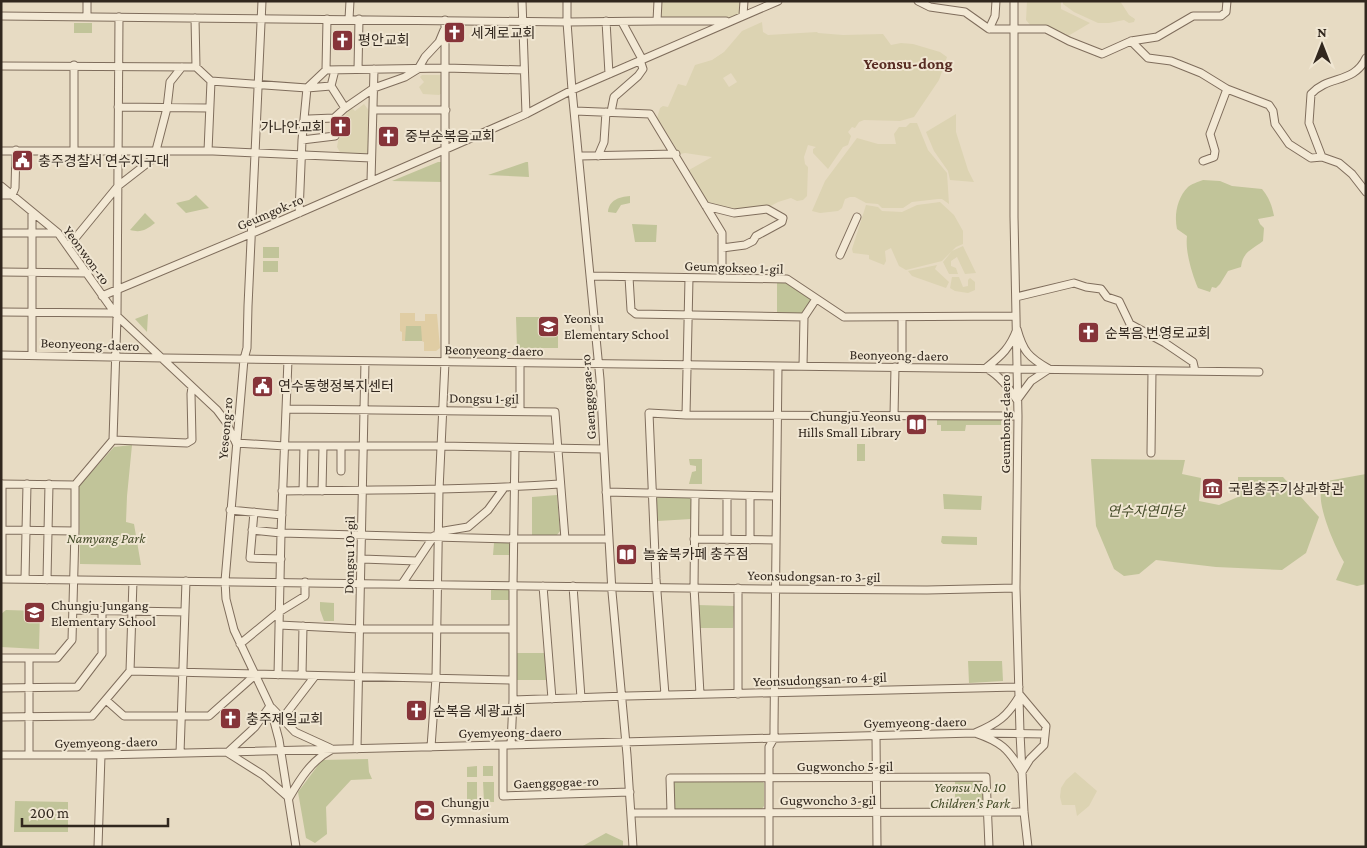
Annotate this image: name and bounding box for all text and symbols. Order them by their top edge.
north arrow [1297,20,1347,70]
church icon: 세계로교회 [443,21,467,45]
text: N [1317,24,1327,40]
place label: 세계로교회 [471,25,535,41]
church icon: 평안교회 [330,28,354,52]
place label: 평안교회 [358,32,410,48]
district label: Yeonsu-dong [863,55,953,72]
church icon: 가나안교회 [329,115,353,139]
place label: 가나안교회 [261,119,325,135]
church icon: 중부순복음교회 [377,124,401,148]
place label: 중부순복음교회 [405,128,495,144]
public building icon: 충주경찰서 연수지구대 [10,149,34,173]
place label: 충주경찰서 연수지구대 [38,153,169,169]
street label: Geumgok-ro [234,191,306,233]
street label: Yeonwon-ro [60,223,114,287]
street label: Geumgokseo 1-gil [684,257,784,277]
place label: Yeonsu Elementary School [564,310,669,342]
school or university icon: Yeonsu Elementary School [536,314,560,338]
church icon: 순복음 번영로교회 [1077,321,1101,345]
place label: 순복음 번영로교회 [1105,325,1211,341]
street label: Beonyeong-daero [40,334,140,354]
street label: Beonyeong-daero [444,341,544,359]
street label: Beonyeong-daero [849,346,949,364]
street label: Gaenggogae-ro [577,354,599,440]
public building icon: 연수동행정복지센터 [250,374,274,398]
street label: Geumbong-daero [997,374,1013,473]
place label: 연수동행정복지센터 [278,378,394,394]
street label: Dongsu 1-gil [449,389,519,407]
street label: Yeseong-ro [214,396,236,460]
place label: Chungju Yeonsu Hills Small Library [798,408,902,440]
library icon: Chungju Yeonsu Hills Small Library [905,412,929,436]
museum icon: 국립충주기상과학관 [1200,477,1224,501]
place label: 국립충주기상과학관 [1228,481,1344,497]
park label: 연수자연마당 [1107,503,1187,519]
street label: Dongsu 10-gil [340,516,358,594]
park label: Namyang Park [67,530,146,546]
library icon: 놀숲북카페 충주점 [615,542,639,566]
place label: 놀숲북카페 충주점 [643,546,749,562]
street label: Yeonsudongsan-ro 3-gil [747,567,881,585]
place label: Chungju Jungang Elementary School [51,597,156,629]
school or university icon: Chungju Jungang Elementary School [23,601,47,625]
street label: Yeonsudongsan-ro 4-gil [753,669,887,689]
church icon: 순복음 세광교회 [405,699,429,723]
place label: 순복음 세광교회 [433,703,526,719]
church icon: 충주제일교회 [218,707,242,731]
place label: 충주제일교회 [246,711,323,727]
street label: Gyemyeong-daero [863,713,967,731]
street label: Gyemyeong-daero [458,723,562,741]
street label: Gyemyeong-daero [54,733,158,751]
street label: Gugwoncho 5-gil [797,758,893,774]
street label: Gaenggogae-ro [513,773,599,791]
park label: Yeonsu No. 10 Children's Park [930,779,1011,811]
street label: Gugwoncho 3-gil [780,792,877,808]
place label: Chungju Gymnasium [441,794,509,826]
scale bar [22,796,169,828]
sports icon: Chungju Gymnasium [413,798,437,822]
text: 200 m [30,805,69,821]

